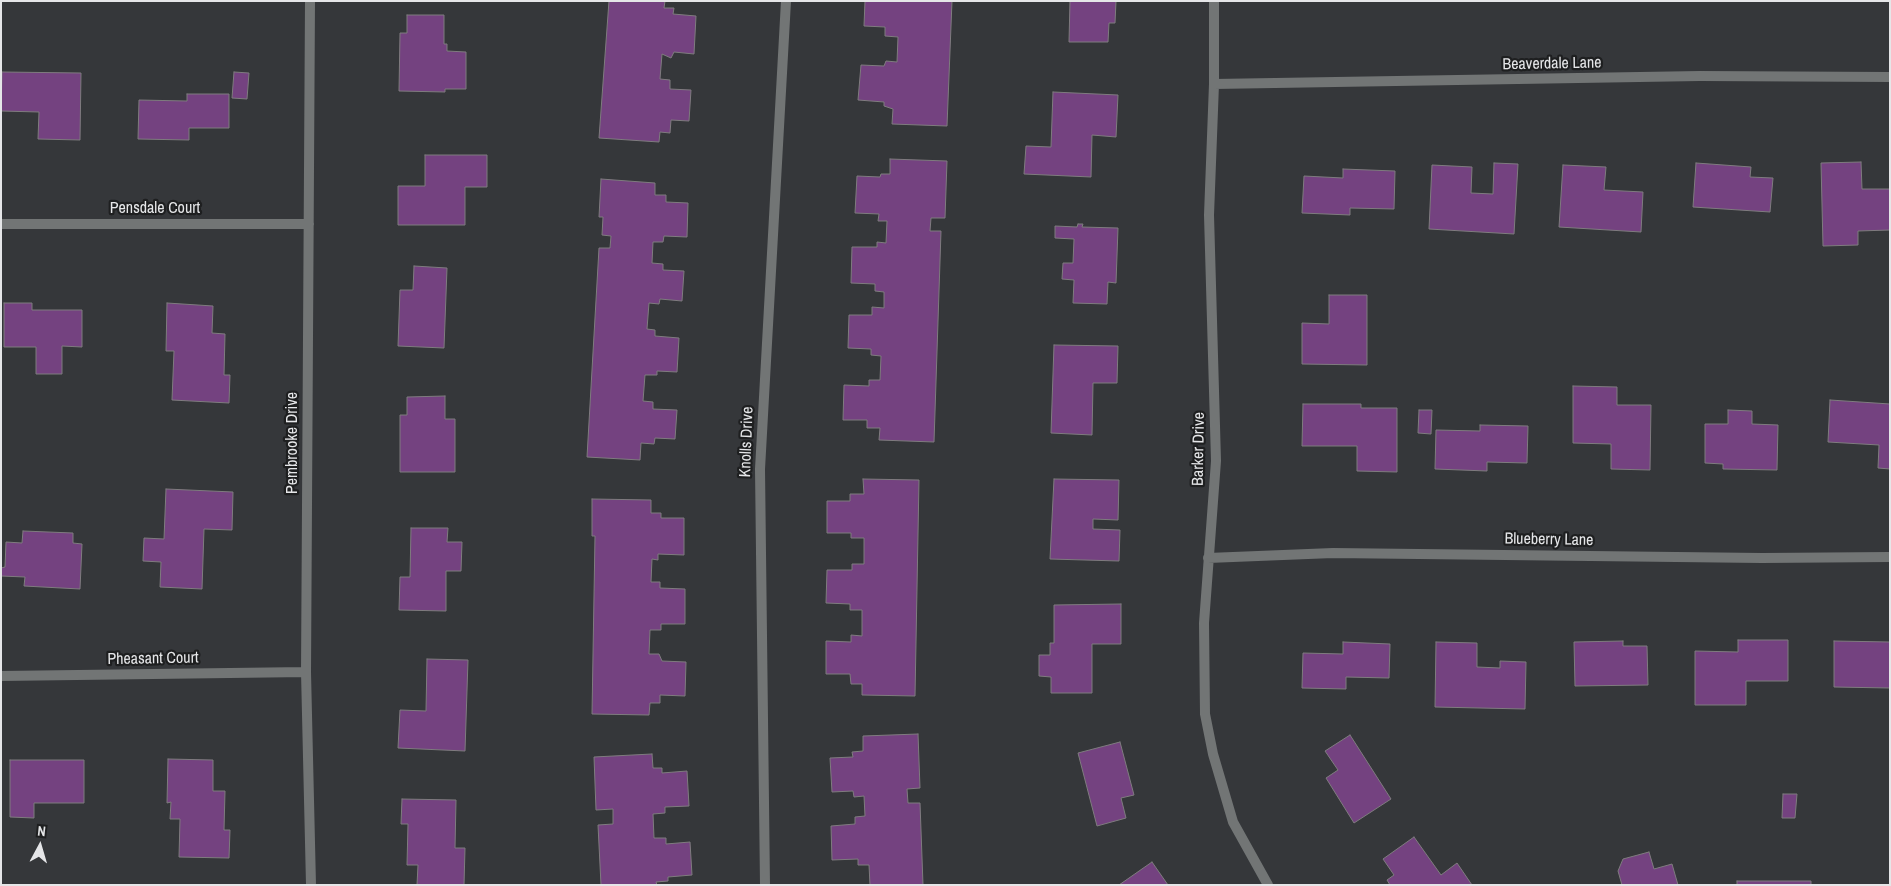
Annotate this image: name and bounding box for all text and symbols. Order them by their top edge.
street label: Beaverdale Lane [1502,54,1602,74]
street label: Pensdale Court [110,199,200,219]
street label: Pembrooke Drive [283,392,303,494]
street label: Knolls Drive [736,406,758,478]
street label: Barker Drive [1189,412,1209,486]
street label: Blueberry Lane [1504,530,1594,550]
street label: Pheasant Court [107,649,199,669]
north arrow [15,821,65,871]
text: N [36,822,47,840]

